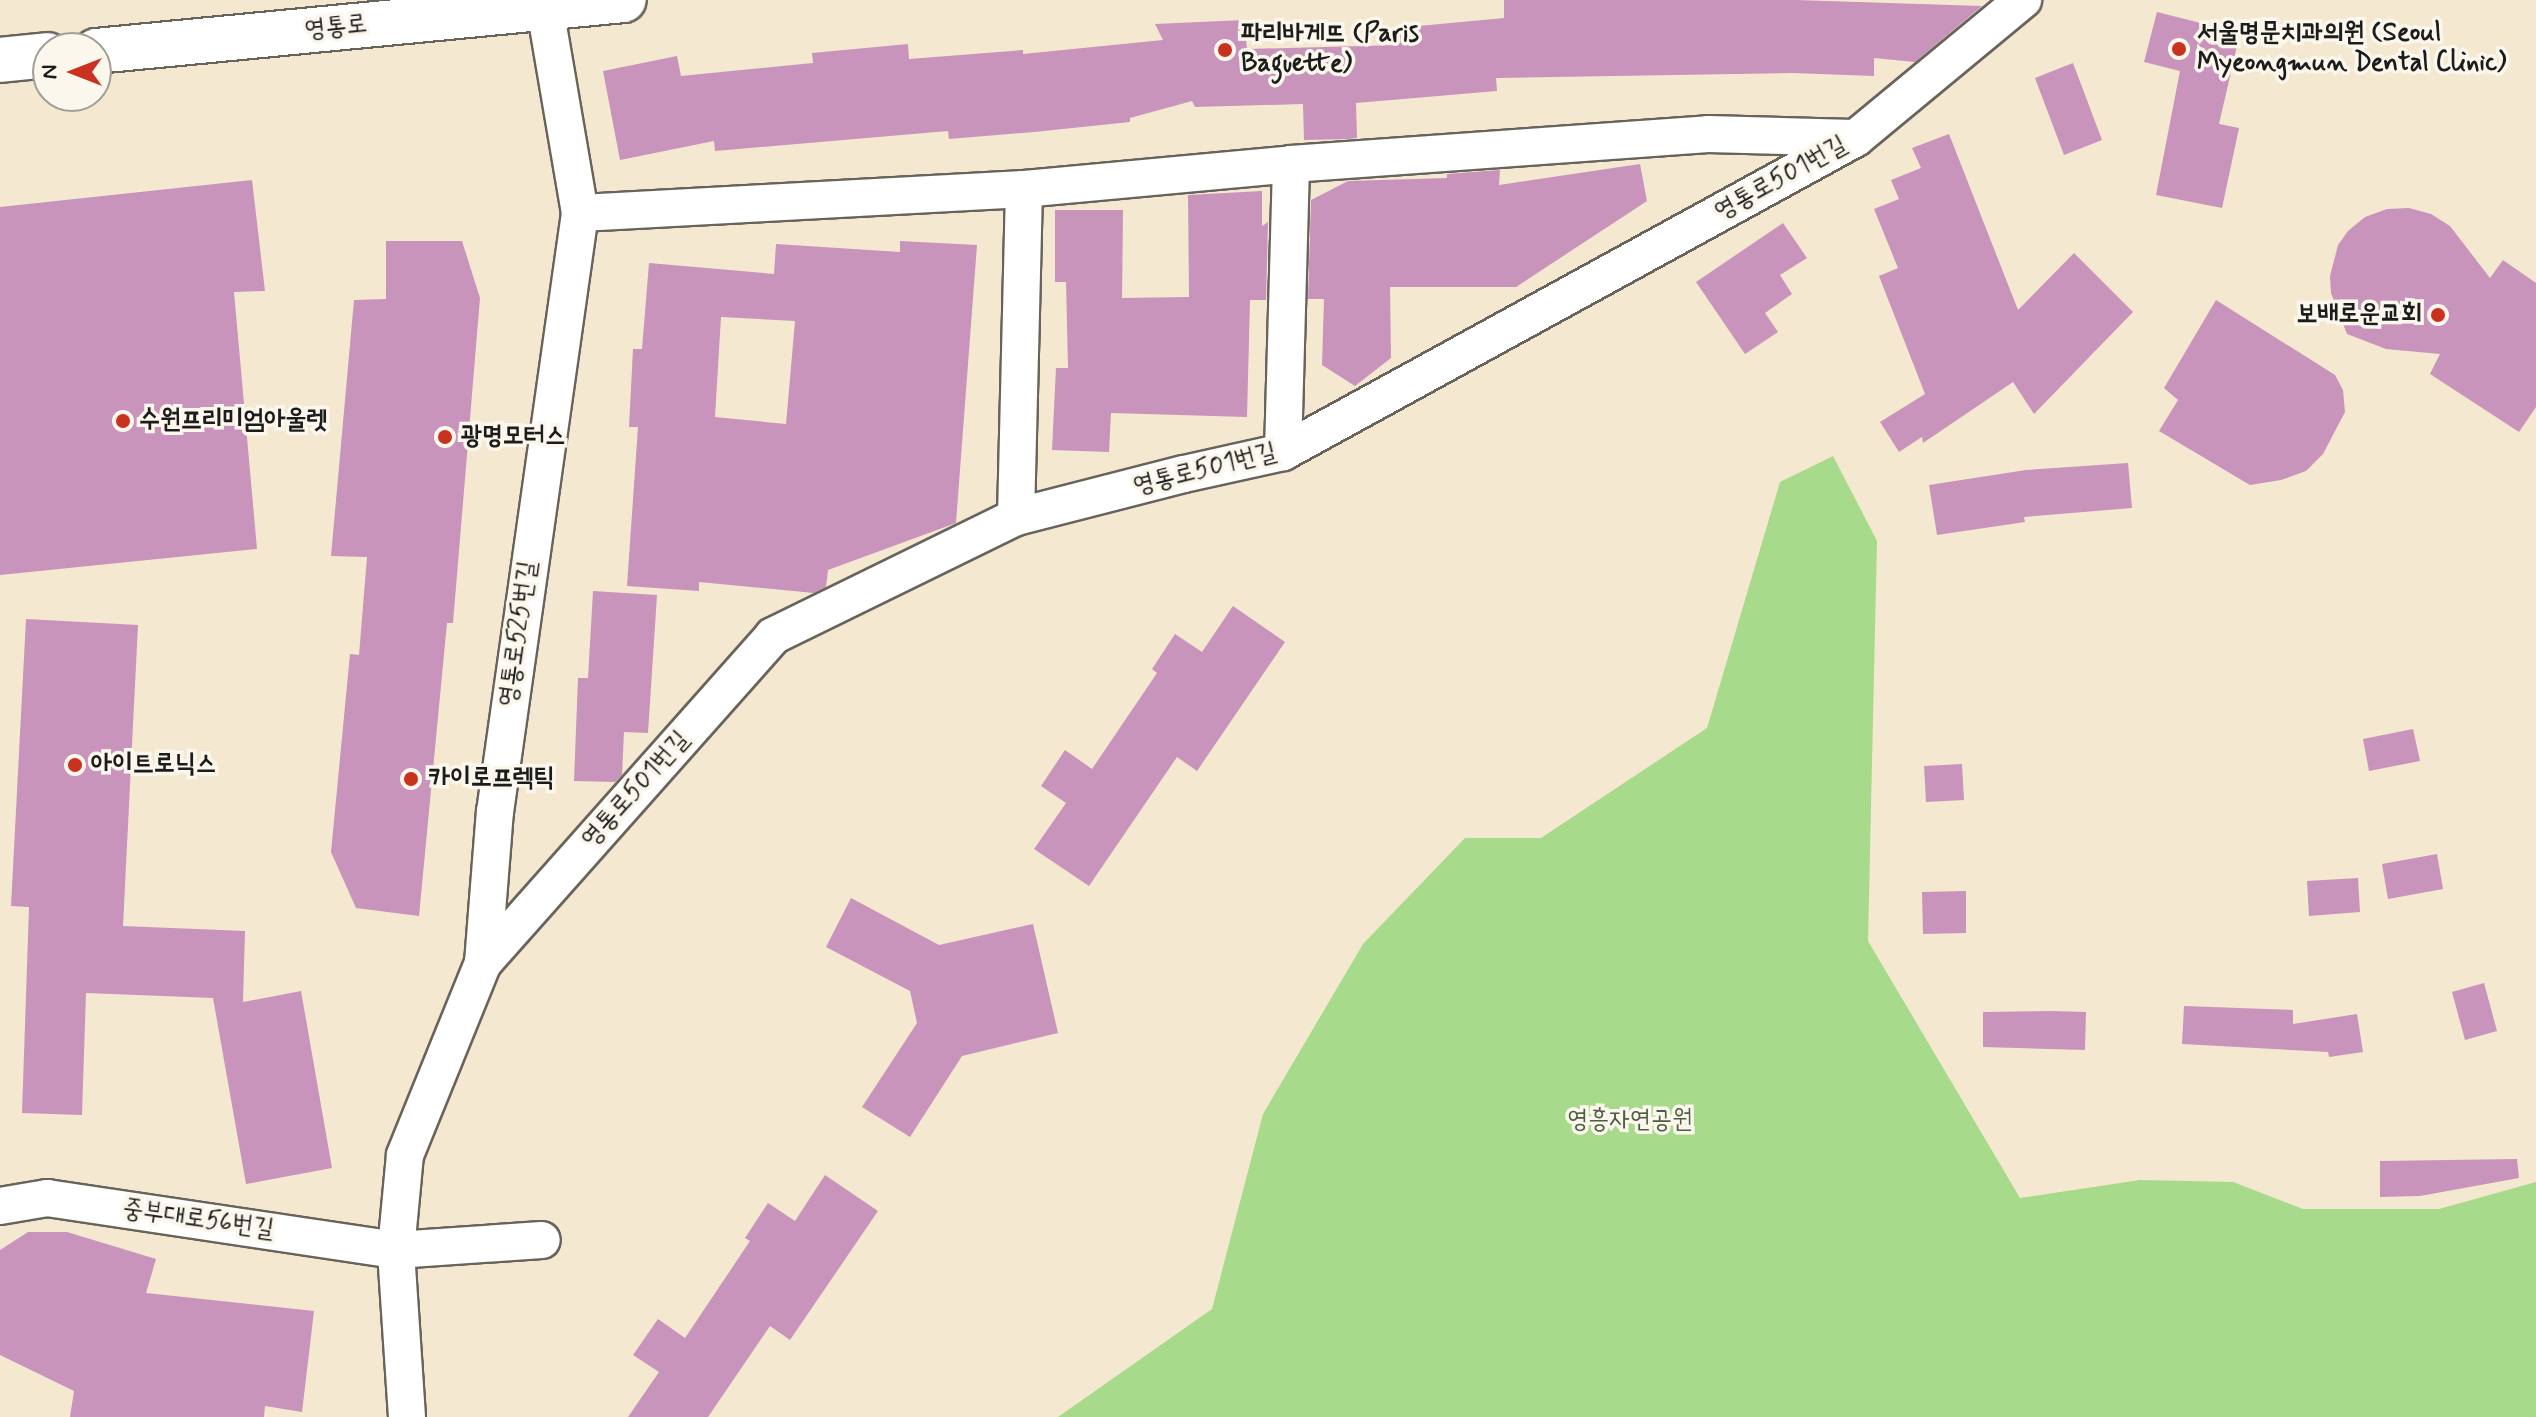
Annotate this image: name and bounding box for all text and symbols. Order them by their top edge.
street label: 영통로 [303,9,369,47]
place label: 서울명문치과의원 (Seoul Myeongmun Dental Clinic) [2197,18,2510,80]
place label: 파리바게뜨 (Paris Baguette) [1241,19,1419,80]
north arrow [32,32,112,112]
marker: 서울명문치과의원 (Seoul Myeongmun Dental Clinic) [2168,38,2190,60]
marker: 파리바게뜨 (Paris Baguette) [1216,41,1234,59]
text: N [36,65,64,79]
street label: 영통로501번길 [1709,130,1853,228]
place label: 보배로운교회 [2296,299,2422,331]
marker: 보배로운교회 [2429,306,2447,324]
place label: 수원프리미엄아울렛 [139,405,327,437]
marker: 수원프리미엄아울렛 [114,412,132,430]
place label: 광명모터스 [461,421,566,453]
marker: 광명모터스 [436,428,454,446]
street label: 영통로501번길 [1130,437,1280,503]
street label: 영통로525번길 [493,559,545,709]
street label: 영통로501번길 [575,725,697,855]
place label: 아이트로닉스 [91,749,217,781]
marker: 아이트로닉스 [66,756,84,774]
place label: 카이로프렉틱 [429,763,555,795]
marker: 카이로프렉틱 [400,768,422,790]
park label: 영흥자연공원 [1567,1105,1693,1137]
street label: 중부대로56번길 [120,1194,276,1246]

